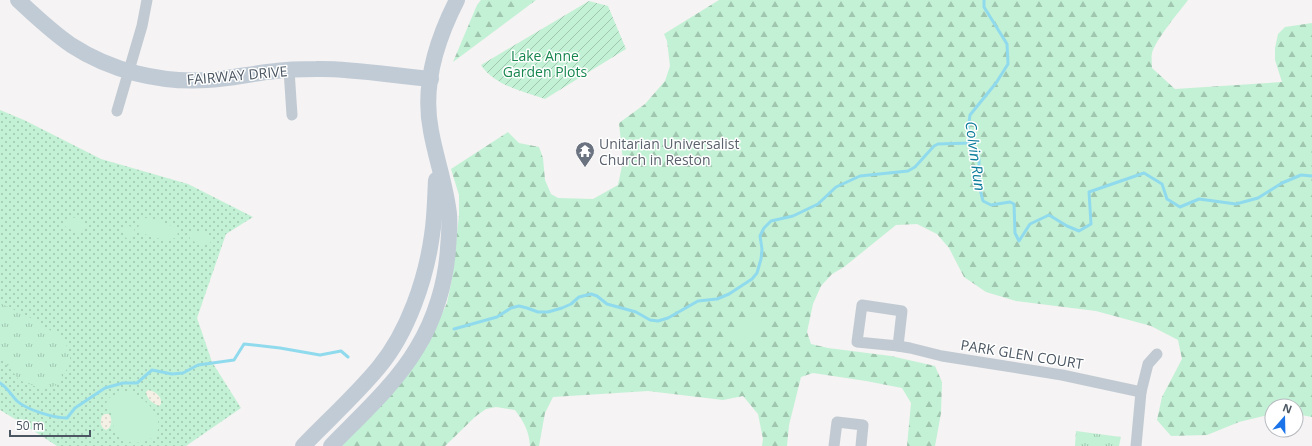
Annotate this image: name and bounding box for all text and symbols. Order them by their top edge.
park label: Lake Anne Garden Plots [503,46,588,81]
street label: FAIRWAY DRIVE [186,61,288,89]
water label: Colvin Run [961,120,991,192]
place label: Unitarian Universalist Church in Reston [599,134,739,169]
temple icon: Unitarian Universalist Church in Reston [574,140,596,168]
street label: PARK GLEN COURT [959,335,1085,373]
north arrow [1264,398,1304,438]
text: N [1281,400,1294,417]
scale bar [10,412,90,438]
text: 50 m [16,417,44,434]

